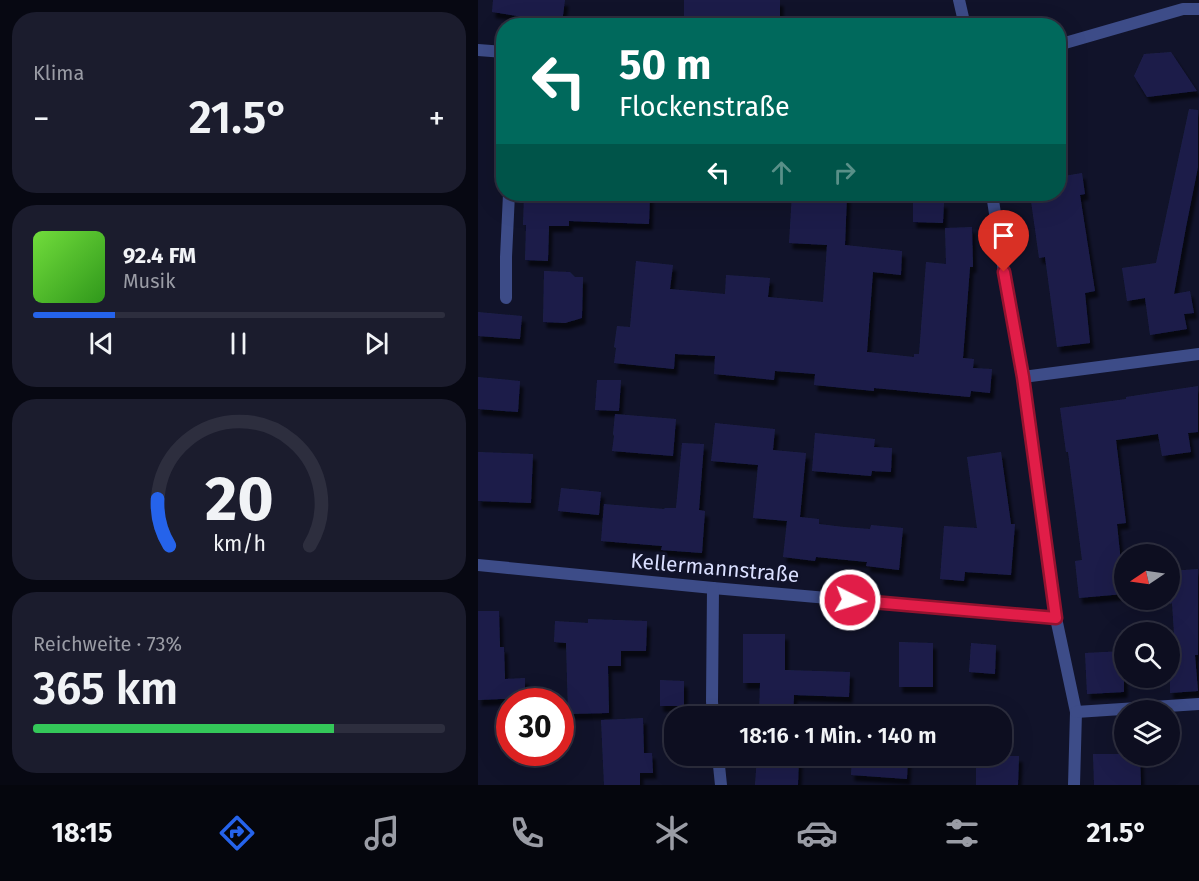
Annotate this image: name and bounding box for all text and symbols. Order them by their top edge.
text: 50 m [619,40,712,90]
icon: left [520,42,598,120]
text: Klima [33,61,84,85]
text: 21.5° [189,91,289,145]
text: Flockenstraße [619,91,790,123]
text: − [33,99,50,139]
text: + [429,99,445,139]
icon: left [702,156,735,189]
icon: ahead [765,156,798,189]
icon: right [828,156,861,189]
pin [978,210,1029,272]
icon: arrive [987,219,1020,252]
text: 92.4 FM [123,242,196,269]
text: Musik [123,269,175,293]
icon: previous [85,327,118,360]
icon: pause [222,327,255,360]
icon: next [360,327,393,360]
text: 20 [205,462,273,537]
text: km/h [212,532,266,558]
north arrow [1114,544,1180,610]
map controls [1114,544,1180,766]
street label: Kellermannstraße [629,548,801,588]
position arrow [818,568,882,632]
button: search [1114,622,1180,688]
text: Reichweite · 73% [33,632,182,656]
text: 365 km [33,662,178,716]
speed limit sign: 30 [496,688,574,766]
button: layers [1114,700,1180,766]
text: 18:16 · 1 Min. · 140 m [739,722,937,749]
icon: directions [216,812,258,854]
icon: music [361,812,403,854]
icon: phone [506,812,548,854]
icon: climate [651,812,693,854]
icon: car [796,812,838,854]
icon: filters [941,812,983,854]
text: 18:15 [52,817,112,849]
text: 21.5° [1086,817,1147,849]

